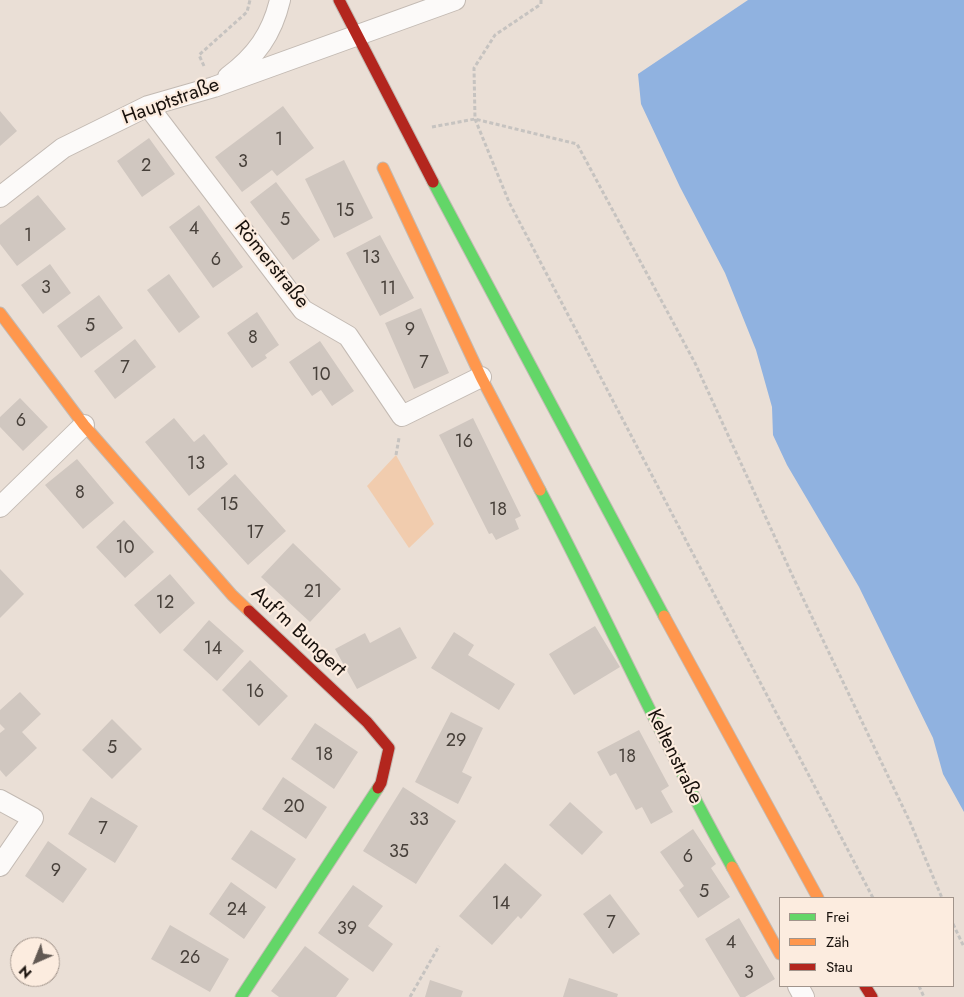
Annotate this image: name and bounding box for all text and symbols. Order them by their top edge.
street label: Hauptstraße [119,73,223,131]
house number: 1 [275,130,283,152]
house number: 3 [238,152,248,174]
house number: 2 [141,156,151,178]
house number: 15 [336,201,354,223]
house number: 5 [280,210,290,232]
street label: Römerstraße [228,216,314,314]
house number: 4 [189,219,199,241]
house number: 1 [24,226,32,248]
house number: 13 [362,248,380,270]
house number: 6 [211,250,221,272]
house number: 3 [41,278,51,300]
house number: 11 [380,279,396,301]
house number: 5 [85,316,95,338]
house number: 9 [405,320,415,342]
house number: 8 [248,328,258,350]
house number: 7 [419,353,429,375]
house number: 7 [120,358,130,380]
house number: 10 [312,365,330,387]
house number: 6 [16,411,26,433]
house number: 16 [455,432,473,454]
house number: 13 [187,454,205,476]
house number: 8 [75,483,85,505]
house number: 15 [220,495,238,517]
house number: 18 [489,500,507,522]
house number: 17 [246,523,264,545]
house number: 10 [116,538,134,560]
street label: Auf'm Bungert [246,582,350,682]
house number: 21 [304,582,322,604]
house number: 12 [156,593,174,615]
house number: 14 [204,639,222,661]
house number: 16 [246,682,264,704]
street label: Keltenstraße [641,706,707,808]
house number: 29 [446,731,466,753]
house number: 5 [107,738,117,760]
house number: 18 [315,745,333,767]
house number: 18 [618,747,636,769]
house number: 20 [283,797,305,819]
house number: 33 [409,810,429,832]
house number: 7 [98,819,108,841]
house number: 35 [389,842,409,864]
house number: 6 [683,847,693,869]
house number: 9 [51,861,61,883]
house number: 5 [699,882,709,904]
house number: 14 [492,894,510,916]
legend [779,897,954,987]
house number: 24 [227,900,247,922]
text: Frei [826,906,850,928]
house number: 7 [606,913,616,935]
house number: 39 [337,919,357,941]
text: Zäh [826,931,849,953]
house number: 4 [726,933,736,955]
north arrow [10,937,60,987]
house number: 26 [180,948,200,970]
text: Stau [826,956,853,978]
text: N [14,961,36,983]
house number: 3 [744,963,754,985]

